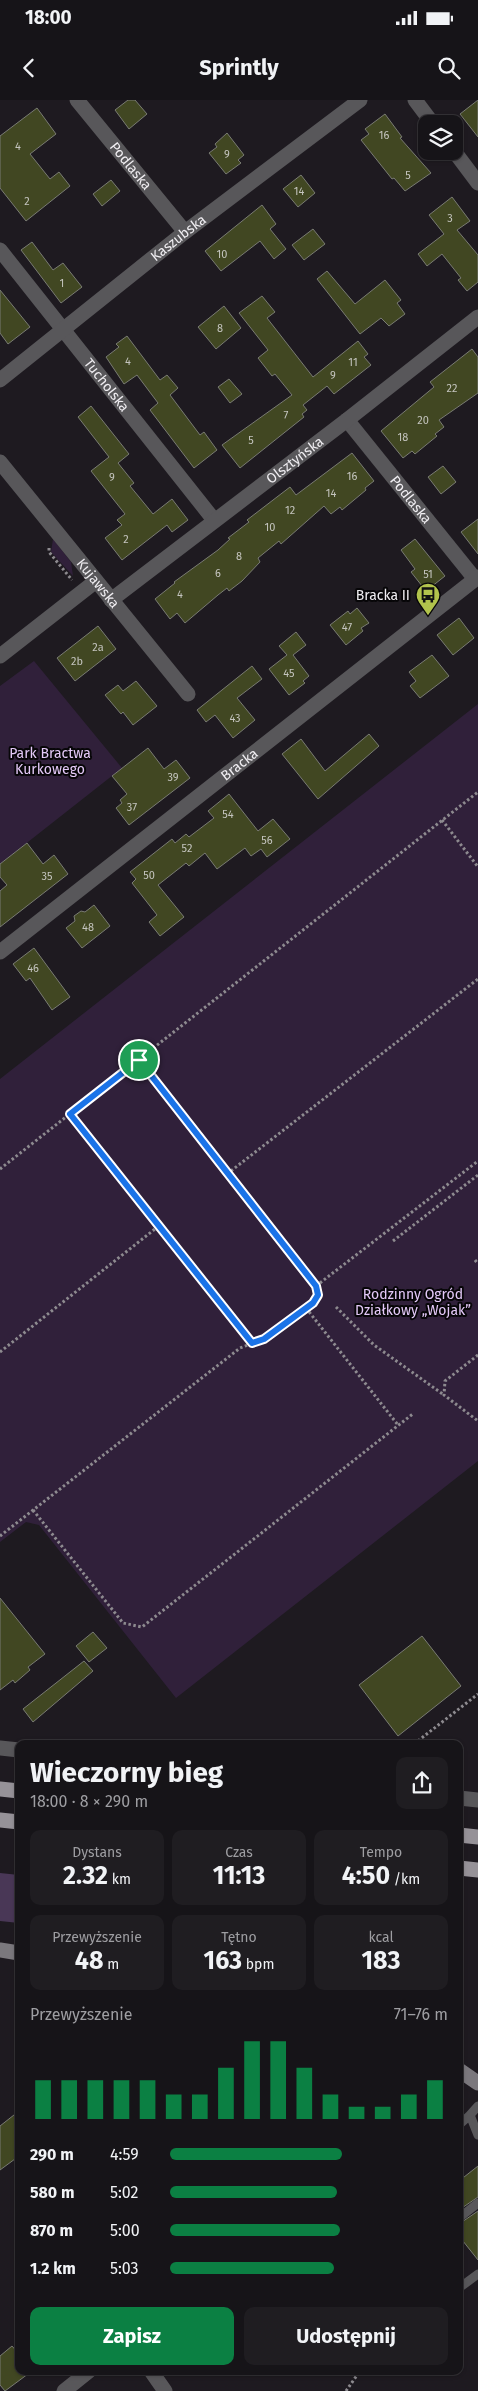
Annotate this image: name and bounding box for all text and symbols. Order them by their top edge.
text: 18:00 [25,6,72,29]
icon: back [15,54,43,82]
text: Sprintly [199,54,279,81]
icon: search [435,54,463,82]
map controls [418,115,463,160]
button: layers [418,115,463,160]
house number: 16 [379,129,389,142]
street label: Podlaska [106,138,155,193]
house number: 4 [15,140,21,153]
house number: 9 [224,148,230,161]
house number: 5 [405,169,411,182]
house number: 14 [294,185,304,198]
house number: 2 [24,195,30,208]
street label: Kaszubska [147,211,209,265]
house number: 3 [447,212,453,225]
house number: 10 [217,248,227,261]
house number: 1 [60,277,64,290]
house number: 8 [217,322,223,335]
street label: Tucholska [81,355,133,415]
house number: 4 [125,355,131,368]
house number: 11 [348,356,358,369]
house number: 9 [330,369,336,382]
house number: 22 [447,382,457,395]
house number: 7 [284,409,289,422]
house number: 20 [417,414,429,427]
house number: 18 [398,431,408,444]
street label: Olsztyńska [263,433,327,487]
house number: 5 [248,434,254,447]
house number: 16 [347,470,357,483]
house number: 9 [109,471,115,484]
street label: Podlaska [386,472,435,527]
house number: 14 [326,487,336,500]
house number: 12 [285,504,295,517]
house number: 10 [265,521,275,534]
house number: 2 [123,533,129,546]
house number: 8 [236,550,242,563]
street label: Kujawska [73,555,123,611]
house number: 6 [215,567,221,580]
house number: 51 [423,568,433,581]
bus stop icon: Bracka II [415,582,441,616]
place label: Bracka II [356,587,410,604]
house number: 4 [177,588,183,601]
house number: 47 [342,621,352,634]
house number: 2a [92,641,104,654]
house number: 2b [71,655,83,668]
house number: 45 [283,667,295,680]
house number: 43 [229,712,241,725]
park label: Park Bractwa Kurkowego [9,745,91,778]
street label: Bracka [217,745,261,784]
house number: 39 [167,771,179,784]
house number: 37 [127,801,137,814]
house number: 54 [222,808,234,821]
house number: 56 [261,834,273,847]
house number: 52 [182,842,192,855]
house number: 50 [143,869,155,882]
house number: 35 [42,870,53,883]
house number: 48 [82,921,94,934]
house number: 46 [27,962,39,975]
pin [118,1039,160,1081]
icon: arrive [125,1046,153,1074]
park label: Rodzinny Ogród Działkowy „Wojak” [355,1286,471,1319]
text: Wieczorny bieg [30,1756,223,1789]
button: share [396,1757,448,1809]
text: 18:00 · 8 × 290 m [30,1792,148,1811]
text: Dystans [72,1844,122,1861]
text: Czas [225,1844,253,1861]
text: Tempo [360,1844,402,1861]
text: 2.32 [63,1861,108,1891]
text: 11:13 [213,1861,265,1891]
text: 4:50 [342,1861,390,1891]
text: km [108,1871,131,1888]
text: /km [390,1871,420,1888]
text: Przewyższenie [52,1929,142,1946]
text: Tętno [221,1929,257,1946]
text: kcal [368,1929,394,1946]
text: 48 [75,1946,103,1976]
text: 163 [204,1946,242,1976]
text: 183 [361,1946,401,1976]
text: m [103,1956,119,1973]
text: bpm [242,1956,274,1973]
text: Przewyższenie [30,2005,133,2024]
text: 71–76 m [394,2005,448,2024]
text: 290 m [30,2145,74,2164]
text: 4:59 [110,2145,139,2164]
text: 580 m [30,2183,75,2202]
text: 5:02 [110,2183,139,2202]
text: 870 m [30,2221,73,2240]
text: 5:00 [110,2221,140,2240]
text: 1.2 km [30,2259,76,2278]
text: 5:03 [110,2259,139,2278]
button: Zapisz [30,2307,234,2365]
button: Udostępnij [244,2307,448,2365]

